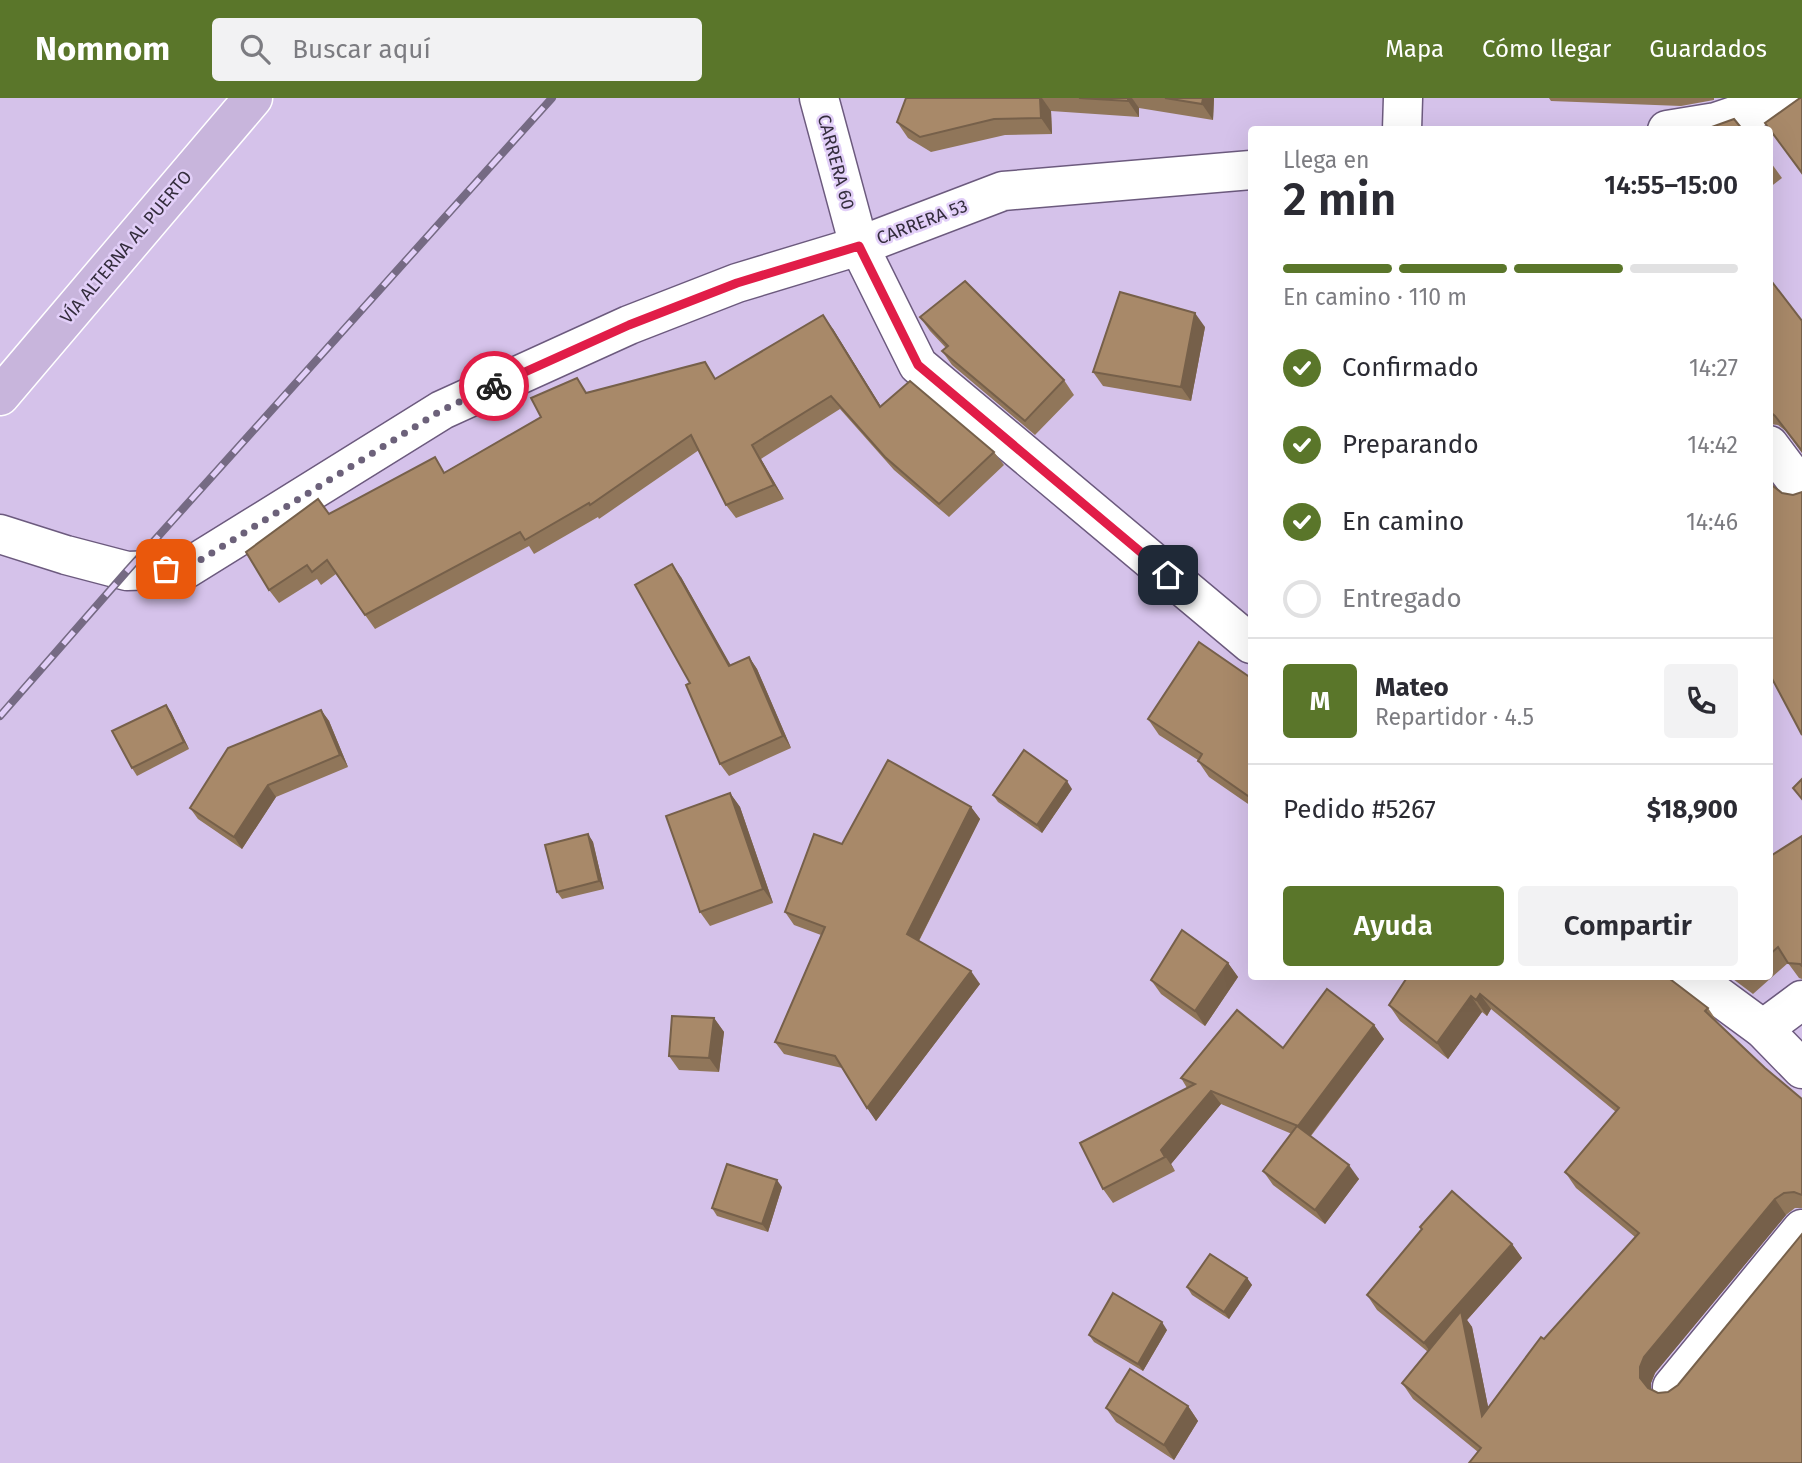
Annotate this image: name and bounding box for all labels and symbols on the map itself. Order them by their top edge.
street label: CARRERA 60 [813,112,859,212]
street label: VÍA ALTERNA AL PUERTO [55,165,196,328]
street label: CARRERA 53 [873,195,971,249]
courier [459,351,529,421]
pin [136,539,196,599]
pin [1138,545,1198,605]

